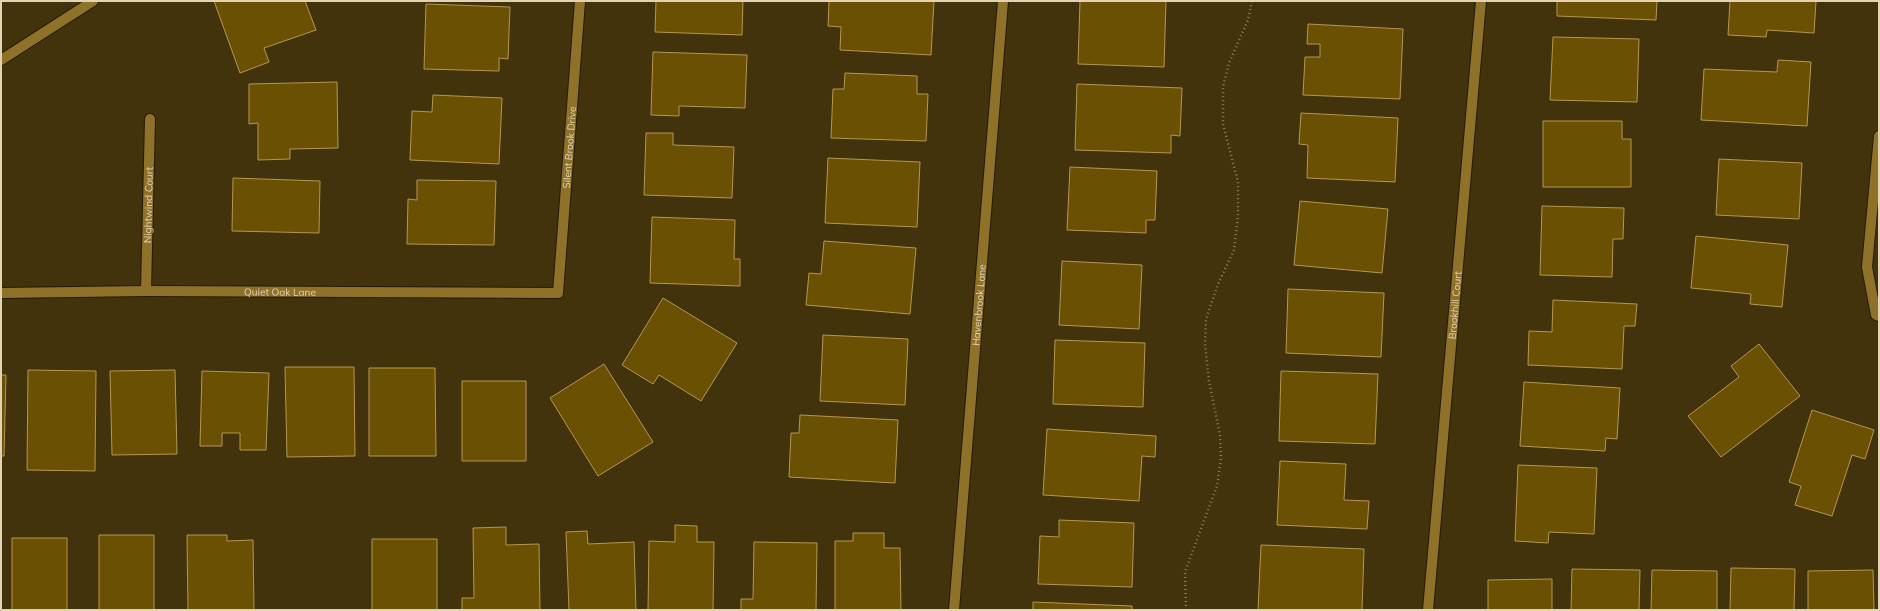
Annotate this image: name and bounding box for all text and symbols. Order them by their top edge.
street label: Silent Brook Drive [560,106,579,189]
street label: Nightwind Court [141,166,156,243]
street label: Havenbrook Lane [969,264,989,346]
street label: Brookhill Court [1446,270,1464,340]
street label: Quiet Oak Lane [244,285,316,299]

